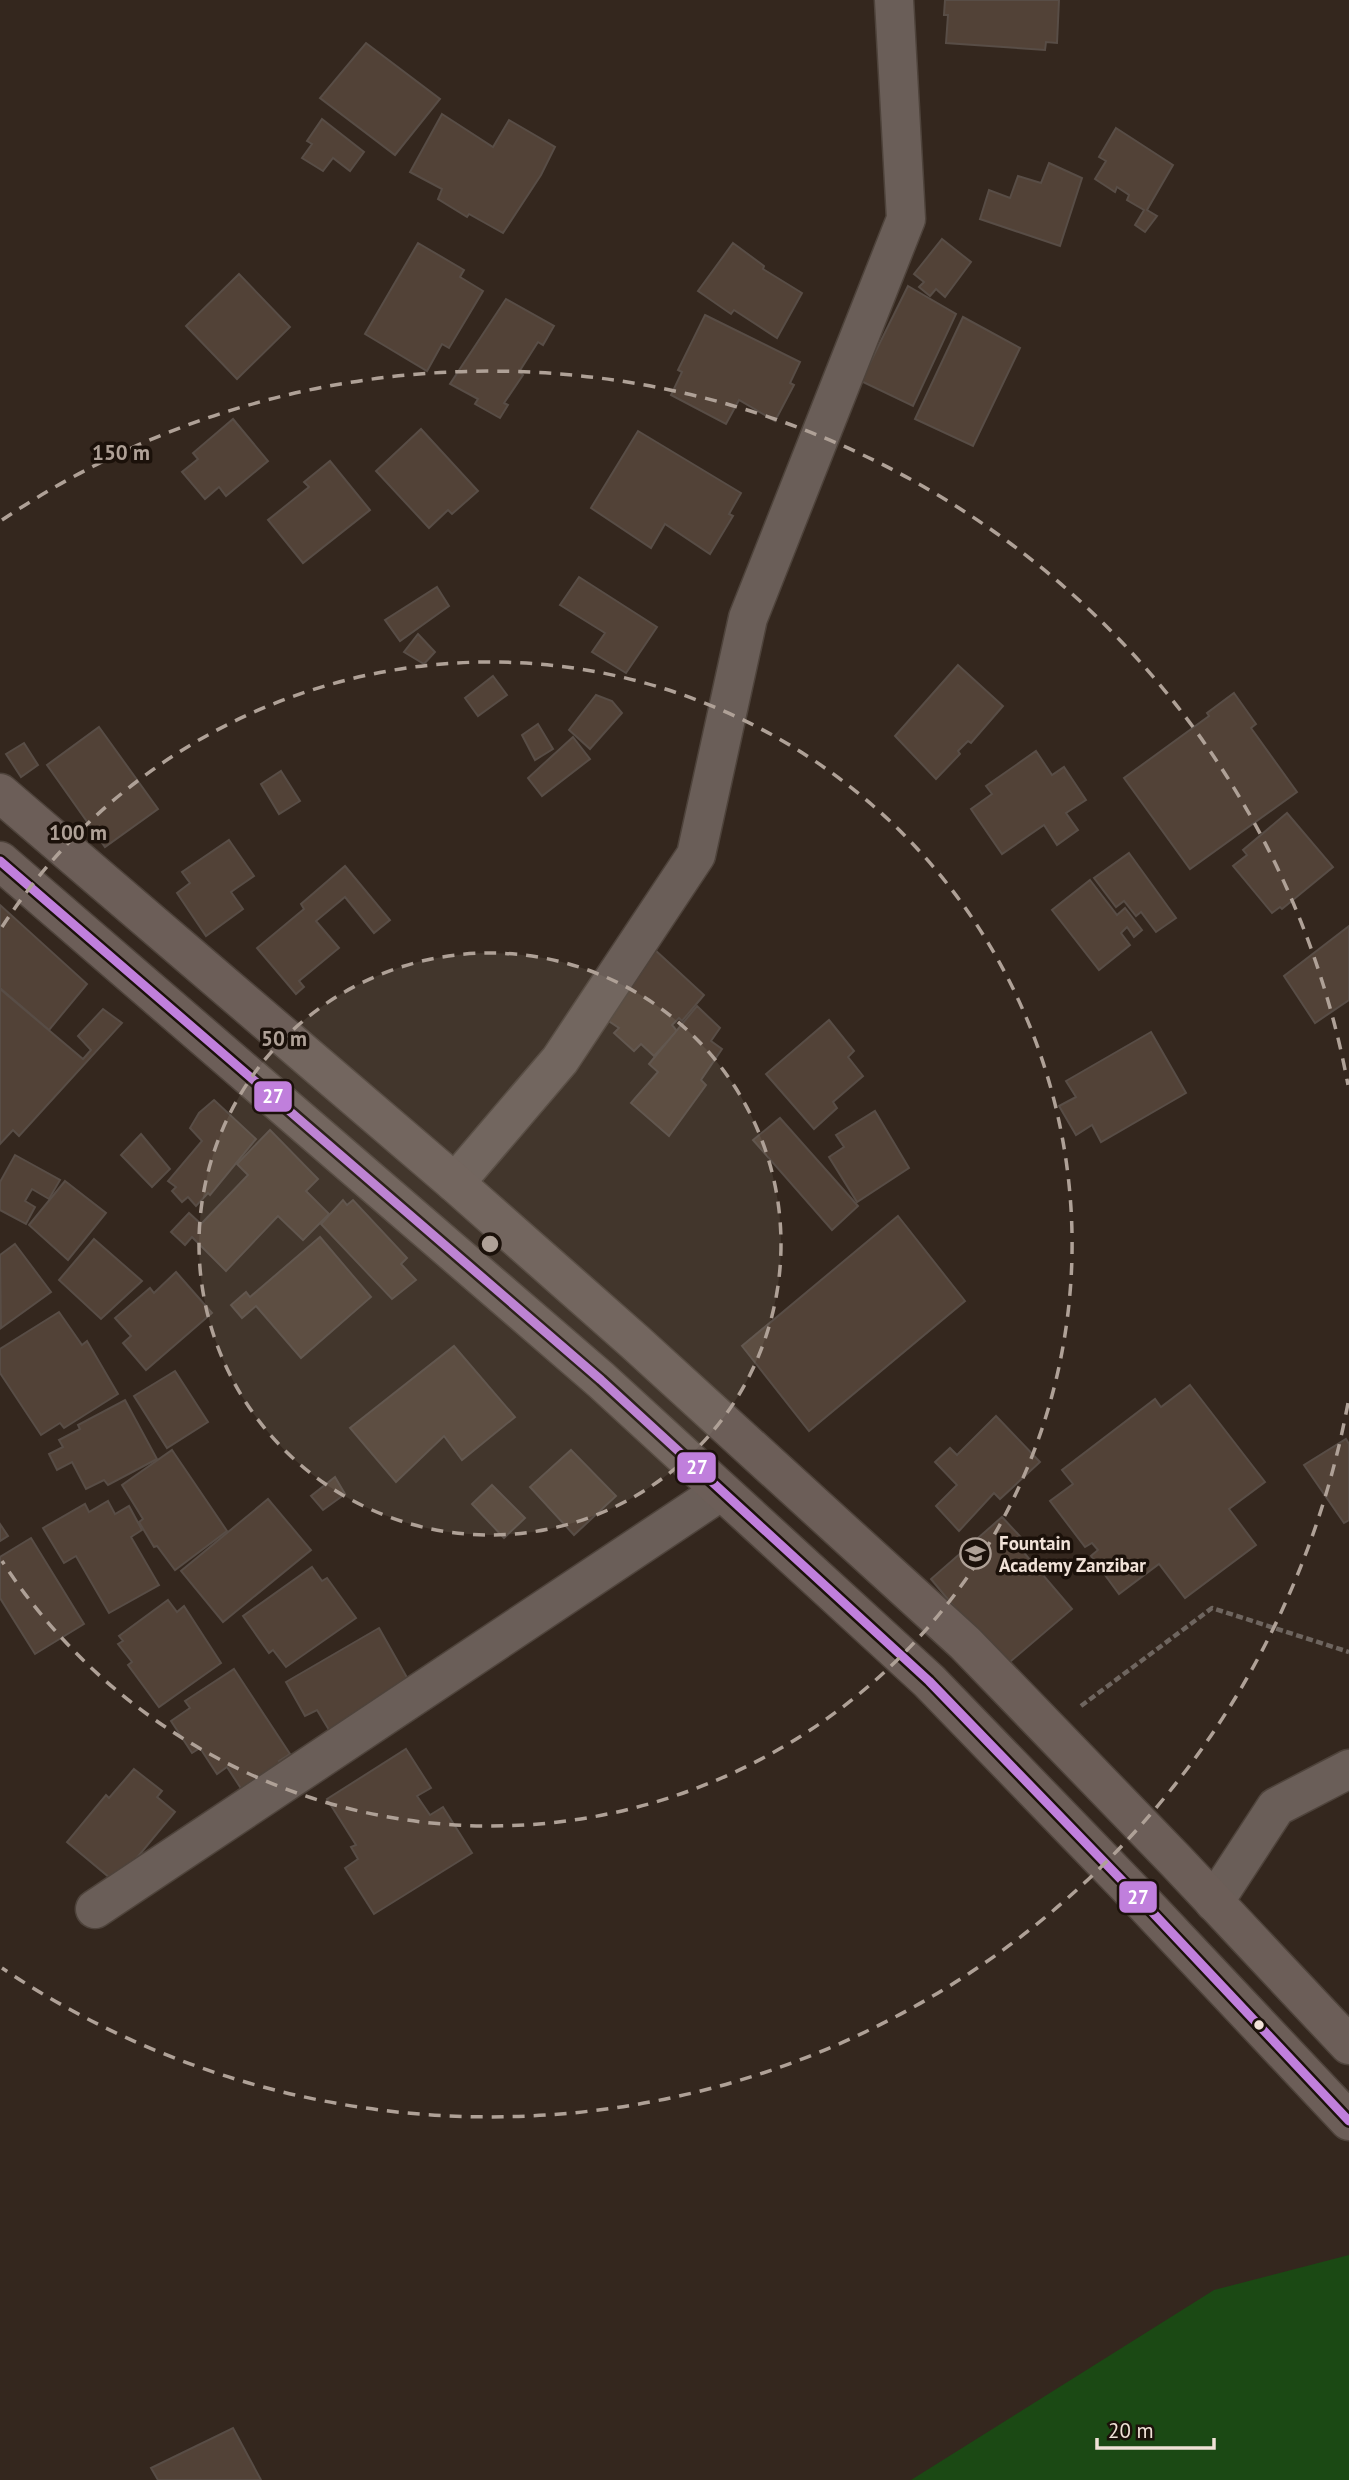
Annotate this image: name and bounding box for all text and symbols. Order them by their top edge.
text: 150 m [92,439,150,466]
text: 100 m [49,819,107,846]
text: 50 m [261,1025,307,1052]
line badge: 27 [253,1080,293,1113]
text: 27 [262,1084,284,1108]
centre of rings [478,1232,502,1256]
line badge: 27 [676,1451,717,1484]
text: 27 [686,1455,708,1479]
place label: Fountain Academy Zanzibar [999,1531,1146,1577]
school or university icon: Fountain Academy Zanzibar [959,1537,993,1571]
line badge: 27 [1118,1880,1158,1914]
text: 27 [1127,1885,1149,1909]
unlabelled marker [1252,2018,1266,2032]
scale bar [1097,2406,1214,2450]
text: 20 m [1108,2417,1154,2444]

